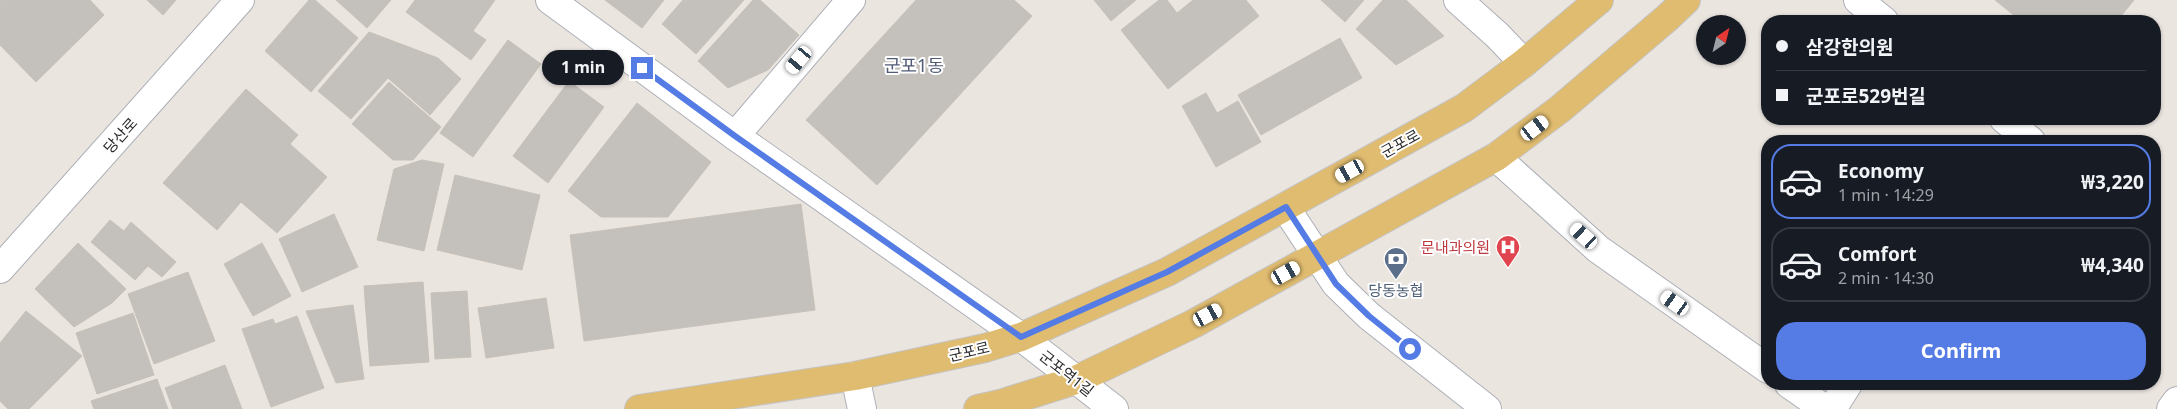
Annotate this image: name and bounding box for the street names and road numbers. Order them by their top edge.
street label: 당산로 [99,113,141,157]
street label: 군포로 [1377,124,1423,162]
street label: 군포로 [947,337,991,365]
street label: 군포역1길 [1036,345,1098,401]

